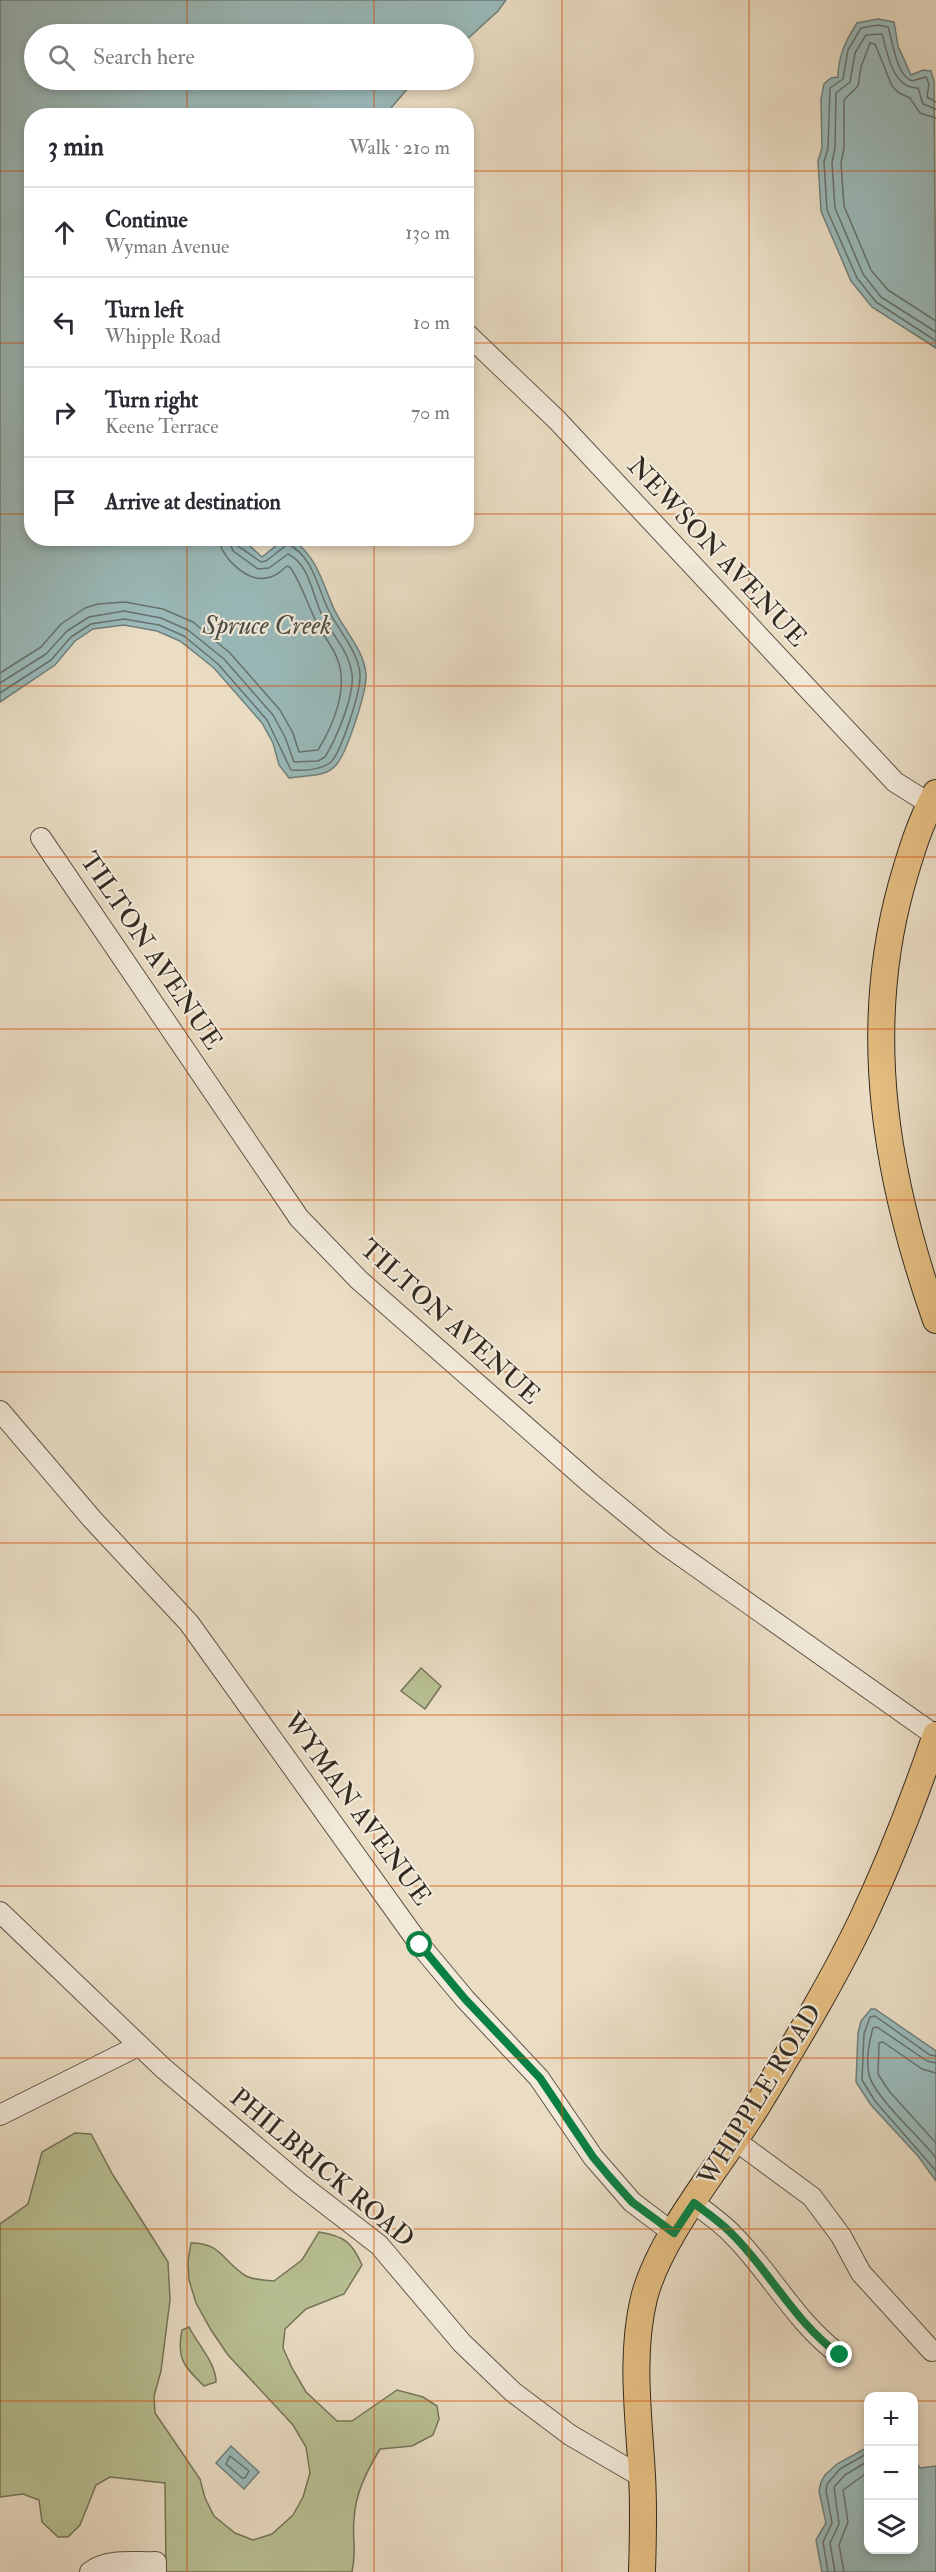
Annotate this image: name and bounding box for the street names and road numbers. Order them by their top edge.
street label: NEWSON AVENUE [621,450,813,654]
street label: TILTON AVENUE [73,846,229,1056]
street label: TILTON AVENUE [353,1233,547,1411]
street label: WYMAN AVENUE [276,1705,438,1912]
street label: WHIPPLE ROAD [691,1998,829,2193]
street label: PHILBRICK ROAD [223,2082,421,2254]

